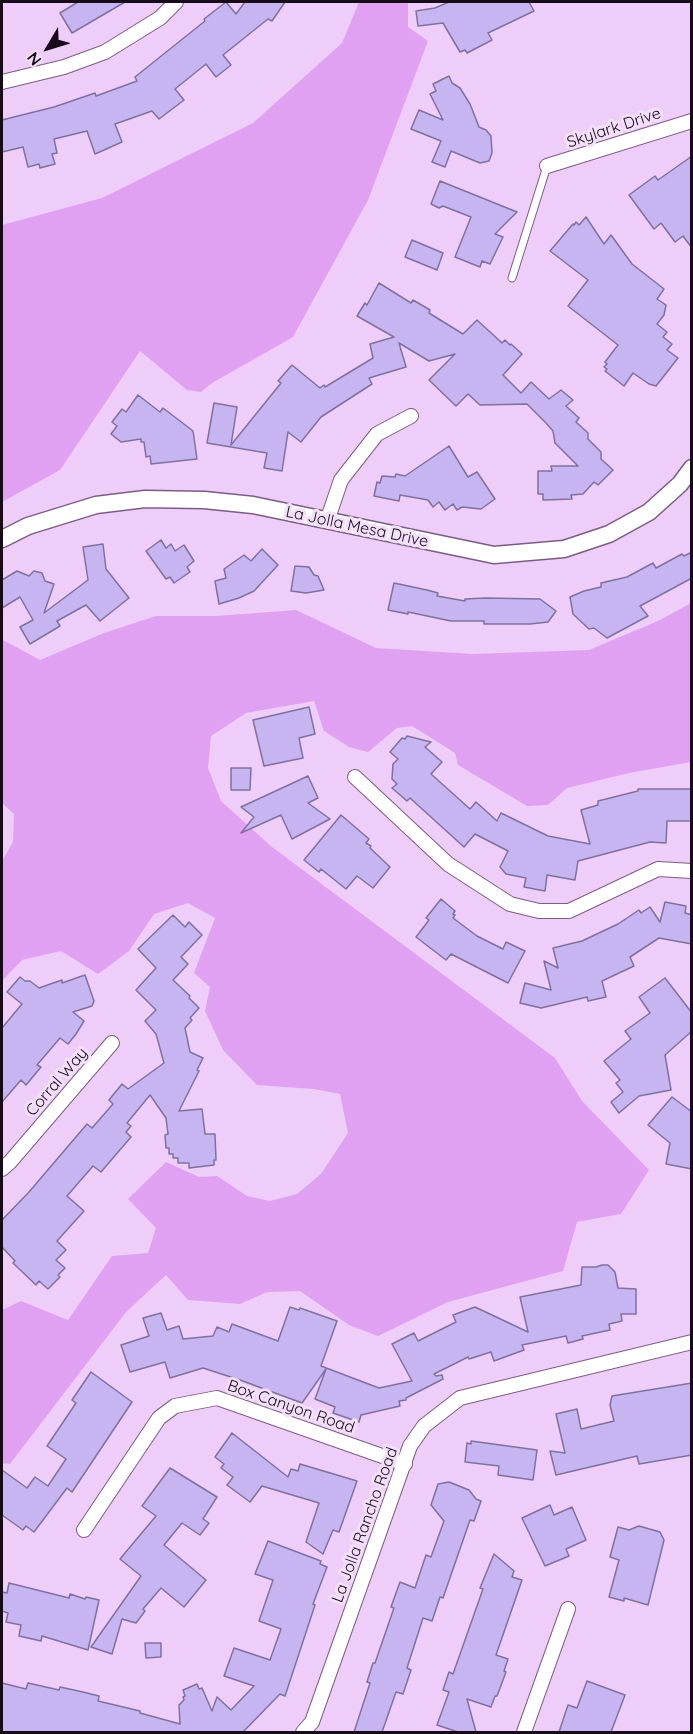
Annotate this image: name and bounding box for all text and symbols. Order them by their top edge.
north arrow [18,18,78,78]
text: N [22,48,45,70]
street label: Skylark Drive [565,104,663,152]
street label: La Jolla Mesa Drive [284,503,430,551]
street label: Corral Way [22,1044,92,1120]
street label: Box Canyon Road [225,1376,357,1438]
street label: La Jolla Rancho Road [328,1445,402,1605]

